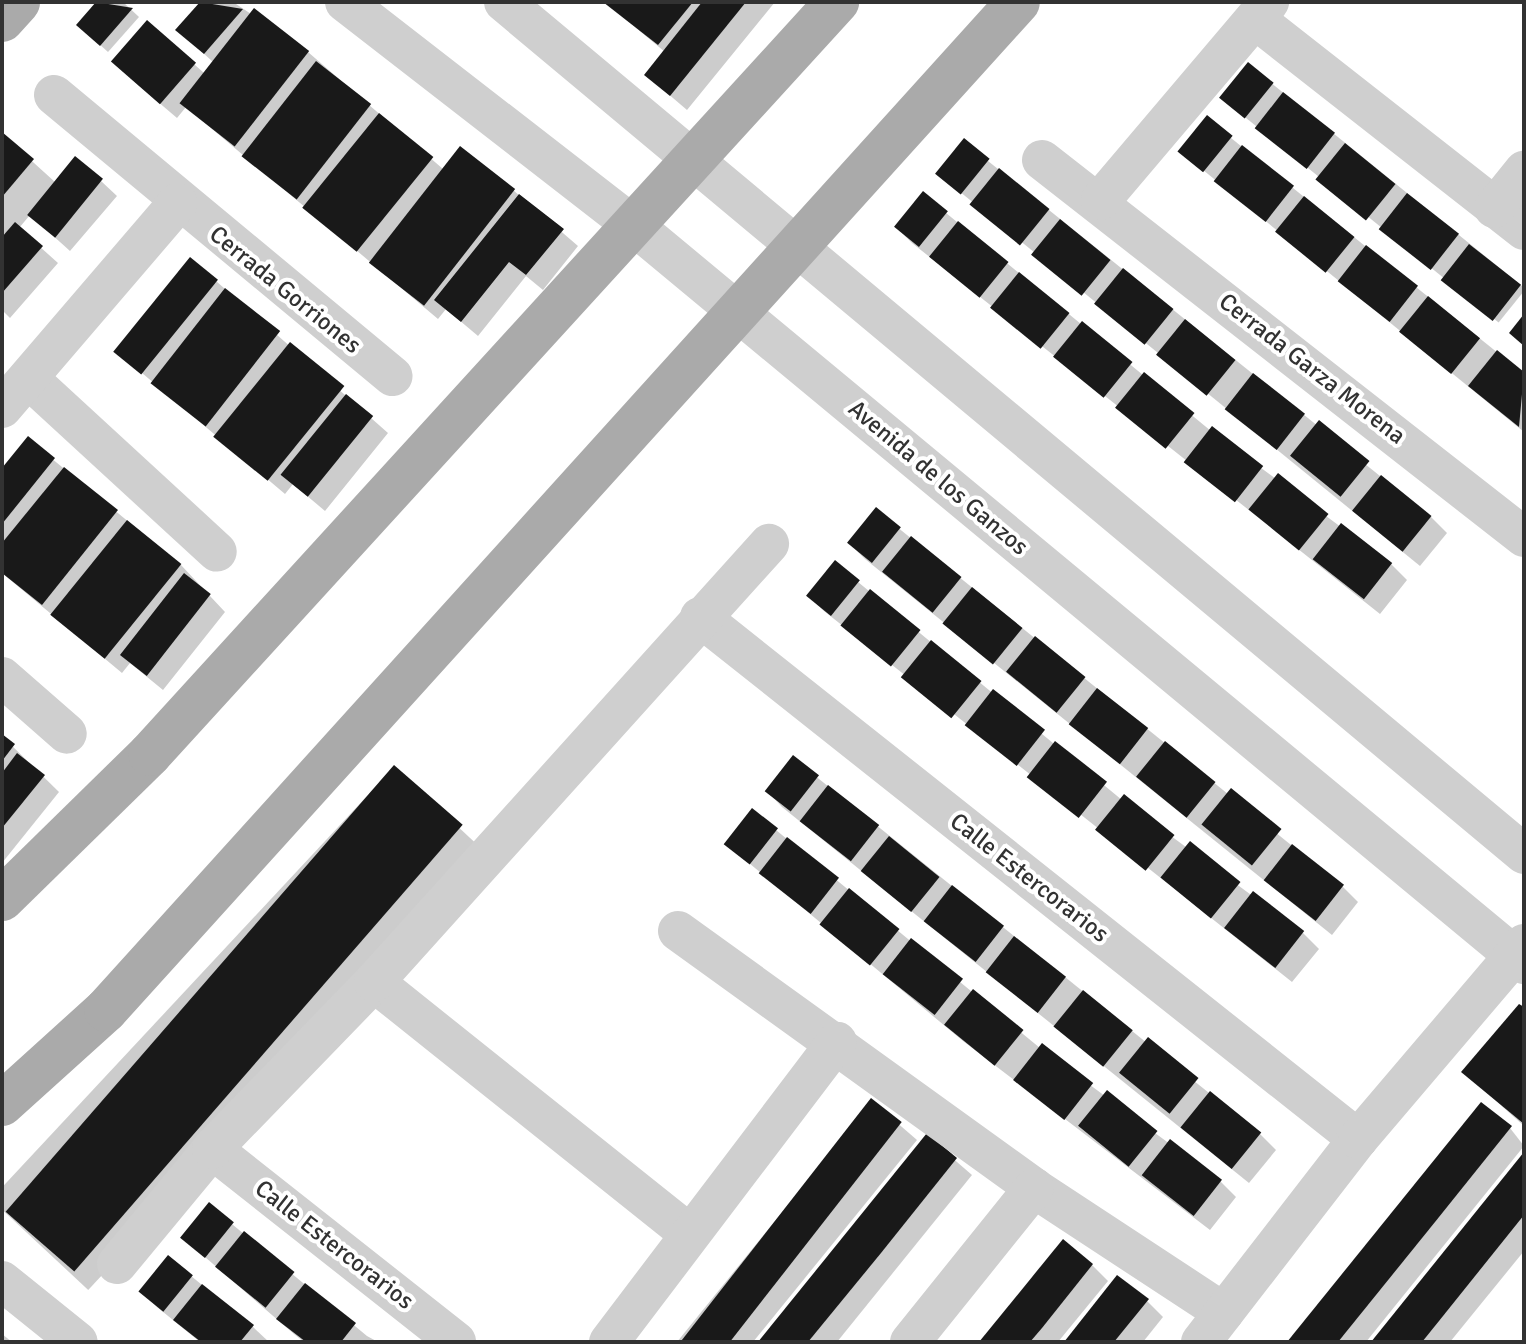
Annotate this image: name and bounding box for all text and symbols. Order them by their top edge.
street label: Cerrada Gorriones [203,220,367,360]
street label: Cerrada Garza Morena [1213,287,1411,451]
street label: Avenida de los Ganzos [842,394,1034,562]
street label: Calle Estercorarios [944,807,1114,949]
street label: Calle Estercorarios [249,1174,419,1316]

